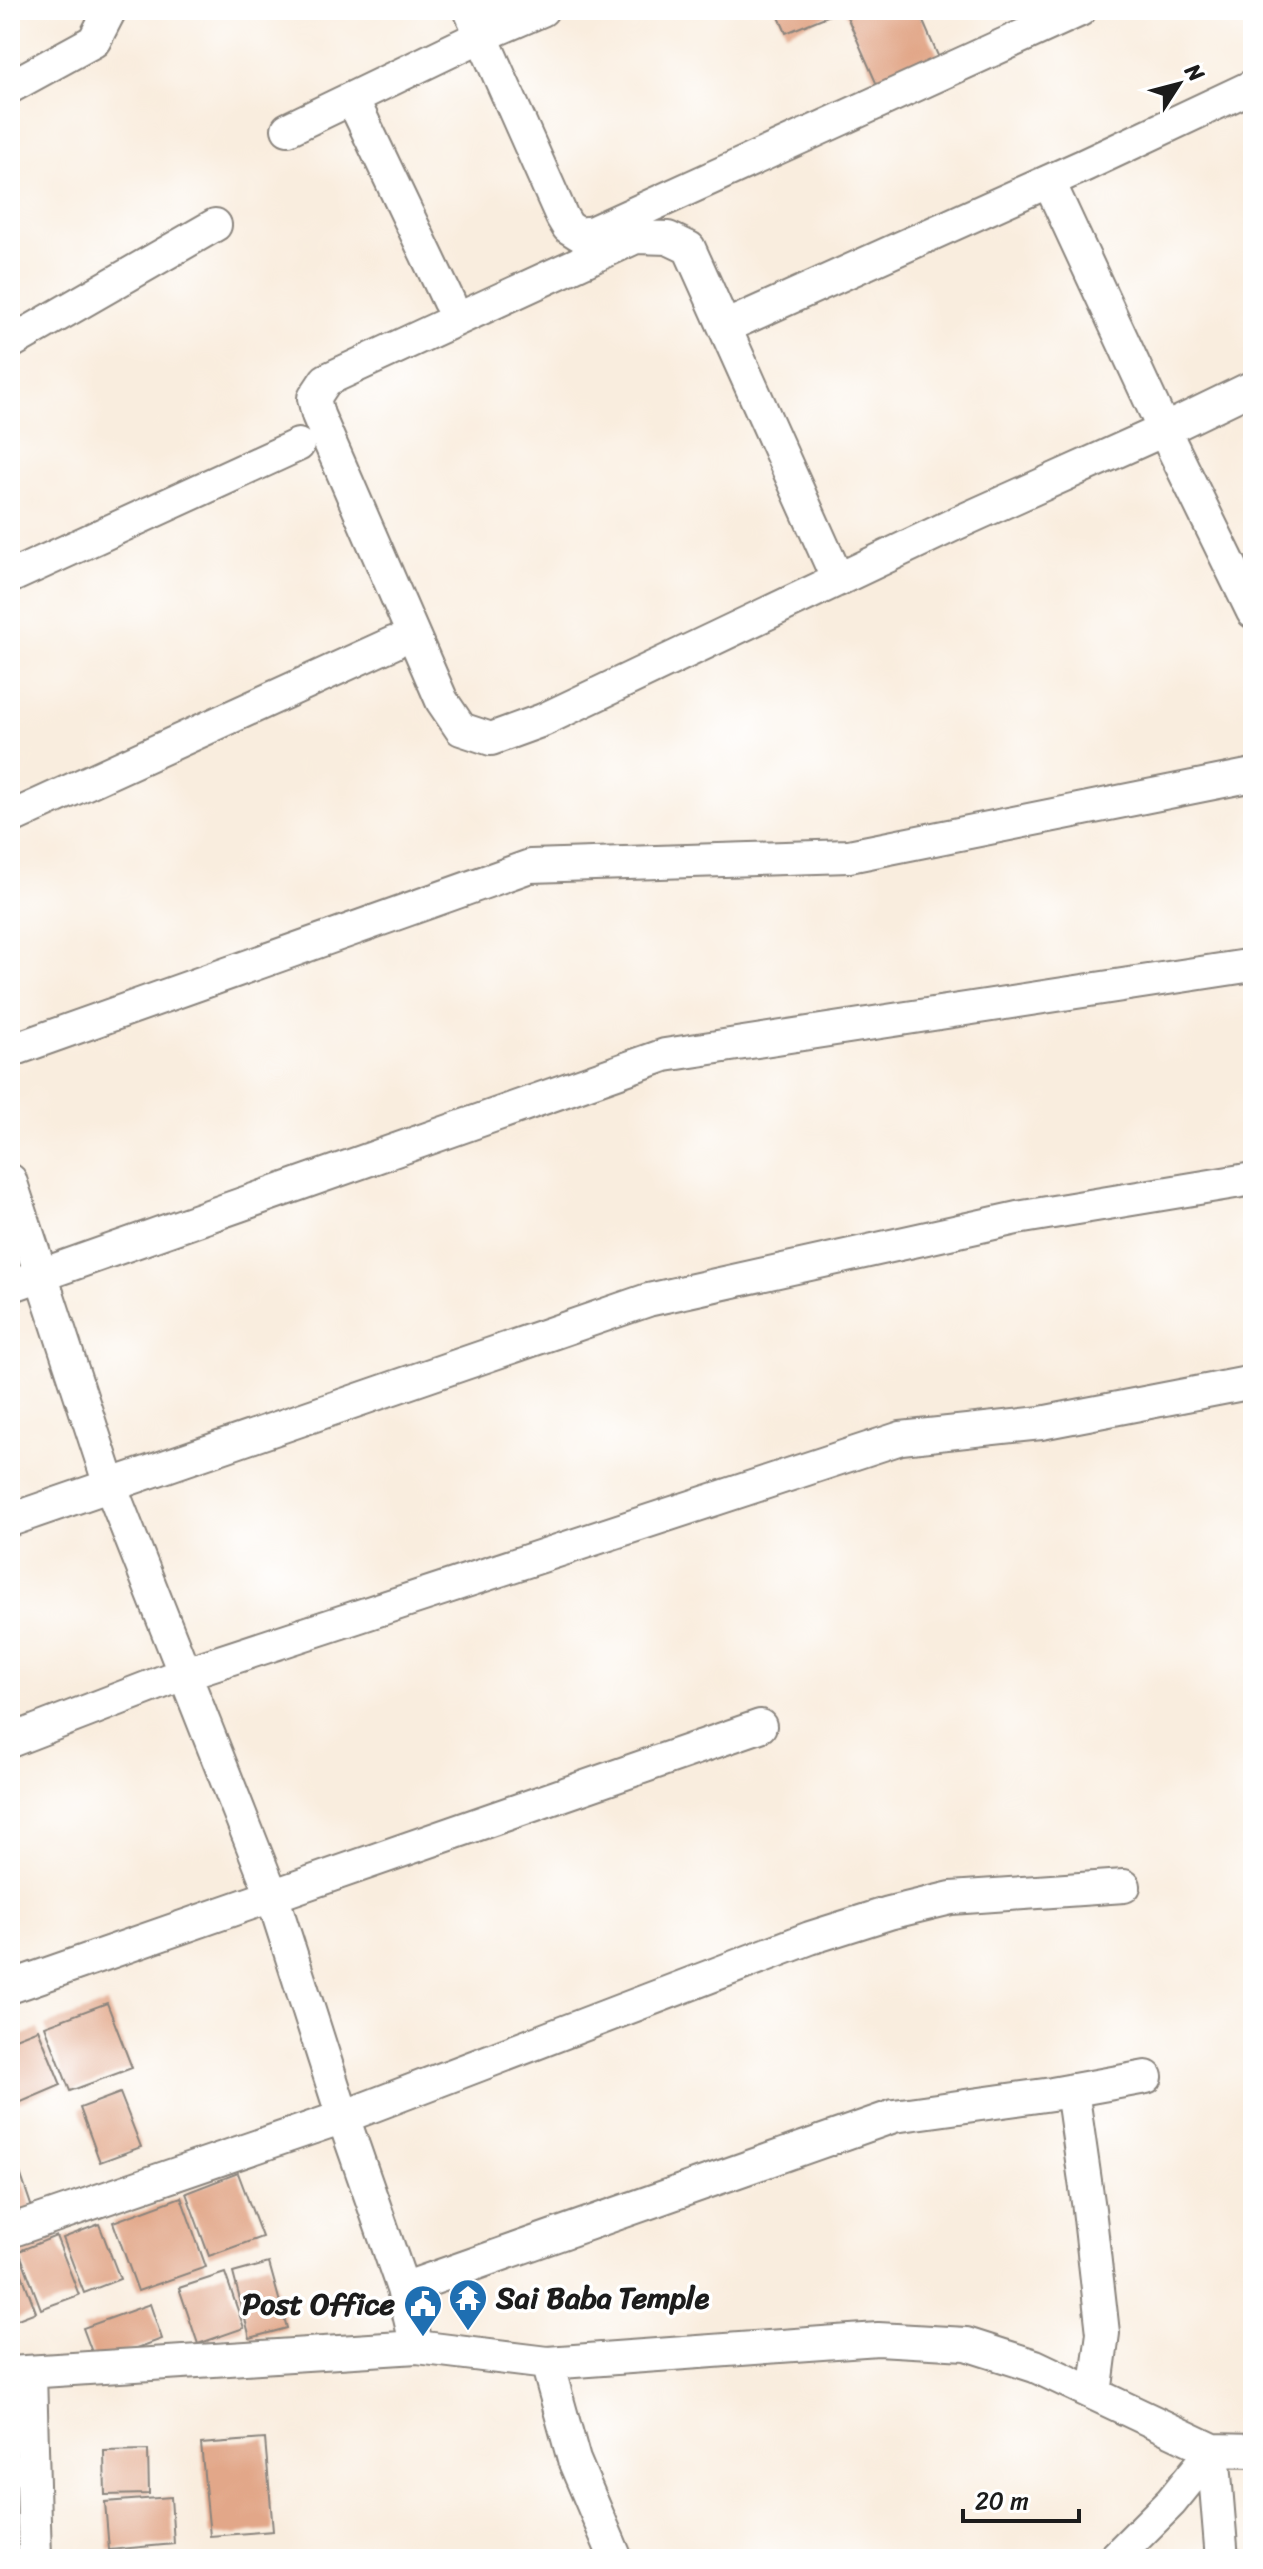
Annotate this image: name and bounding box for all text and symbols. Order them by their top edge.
north arrow [1139,44,1219,124]
text: N [1174,54,1215,91]
place label: Sai Baba Temple [495,2271,710,2325]
place label: Post Office [242,2277,396,2331]
temple icon: Sai Baba Temple [447,2277,489,2332]
public building icon: Post Office [402,2283,444,2338]
scale bar [963,2473,1079,2523]
text: 20 m [975,2480,1029,2522]

